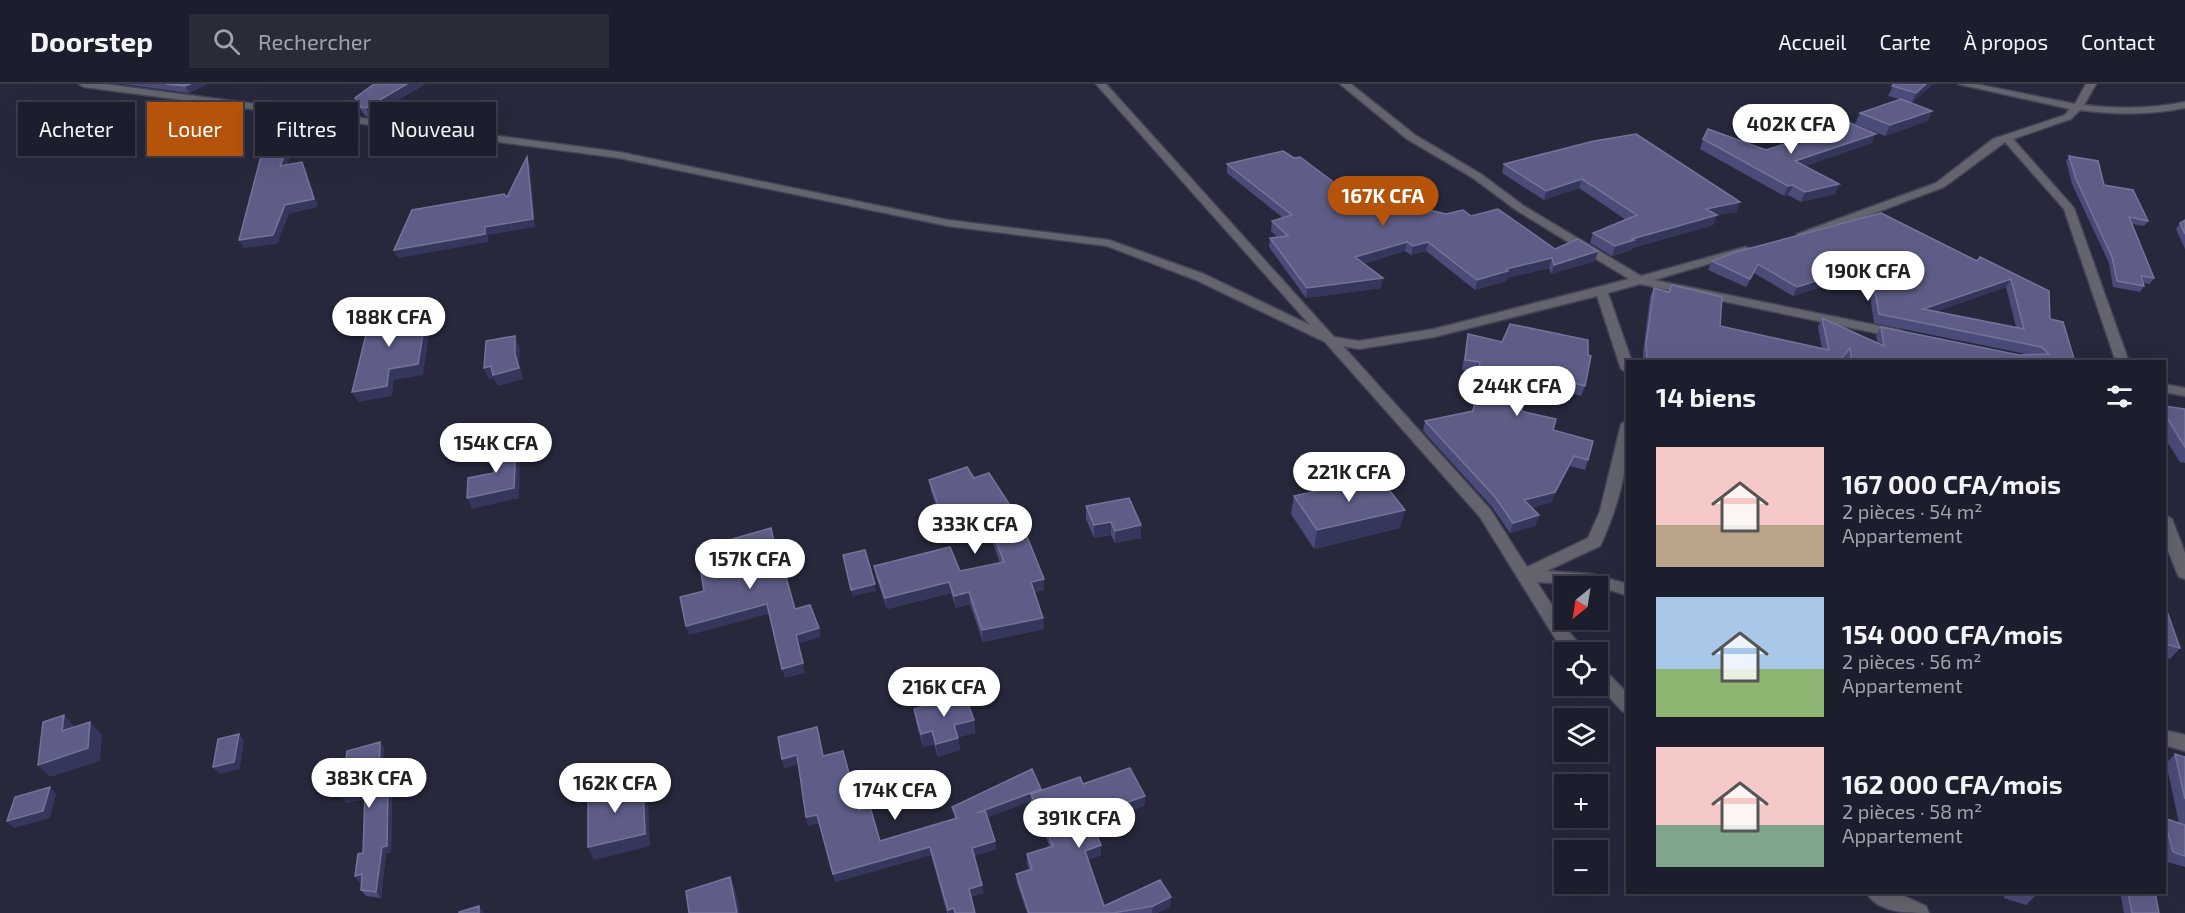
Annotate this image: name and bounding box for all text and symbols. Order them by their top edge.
search box [189,14,609,68]
text: Doorstep [30,24,153,58]
icon: search [210,25,243,58]
text: Rechercher [258,28,371,54]
text: Accueil [1778,29,1847,54]
text: Carte [1880,29,1931,54]
text: À propos [1964,29,2048,54]
text: Contact [2081,29,2155,54]
chip: Acheter [18,102,135,156]
chip: Louer [147,102,243,156]
chip: Filtres [255,102,358,156]
chip: Nouveau [370,102,496,156]
pin: 402K CFA [1729,104,1853,155]
text: 402K CFA [1747,111,1835,135]
pin: 167K CFA [1321,176,1445,227]
text: 167K CFA [1342,183,1424,207]
pin: 190K CFA [1806,251,1930,302]
text: 190K CFA [1826,258,1910,282]
pin: 188K CFA [327,297,451,348]
text: 188K CFA [346,304,432,328]
pin: 244K CFA [1455,366,1579,417]
text: 244K CFA [1473,373,1561,397]
icon: filters [2103,380,2136,413]
text: 14 biens [1656,381,1756,412]
pin: 154K CFA [434,423,558,474]
text: 154K CFA [454,430,538,454]
pin: 221K CFA [1287,452,1411,503]
text: 221K CFA [1307,459,1391,483]
text: 167 000 CFA/mois [1842,468,2061,499]
icon: home [1704,471,1776,543]
text: 2 pièces · 54 m² [1842,499,1982,523]
pin: 333K CFA [913,504,1037,555]
text: 333K CFA [932,511,1018,535]
text: Appartement [1842,523,1963,547]
pin: 157K CFA [688,539,812,590]
text: 157K CFA [709,546,791,570]
north arrow [1554,576,1608,630]
map controls [1554,576,1608,894]
text: 154 000 CFA/mois [1842,618,2063,649]
icon: home [1704,621,1776,693]
button: locate [1554,642,1608,696]
text: 2 pièces · 56 m² [1842,649,1982,673]
pin: 216K CFA [882,667,1006,718]
text: Appartement [1842,673,1963,697]
text: 216K CFA [902,674,986,698]
button: layers [1554,708,1608,762]
pin: 383K CFA [307,758,431,809]
pin: 162K CFA [553,763,677,814]
text: 383K CFA [326,765,413,789]
text: 162 000 CFA/mois [1842,768,2062,799]
text: 162K CFA [573,770,657,794]
pin: 174K CFA [833,770,957,821]
icon: home [1704,771,1776,843]
button: + [1554,774,1608,828]
text: 174K CFA [853,777,937,801]
pin: 391K CFA [1017,798,1141,849]
text: 2 pièces · 58 m² [1842,799,1982,823]
text: 391K CFA [1037,805,1121,829]
text: Appartement [1842,823,1963,847]
button: − [1554,840,1608,894]

